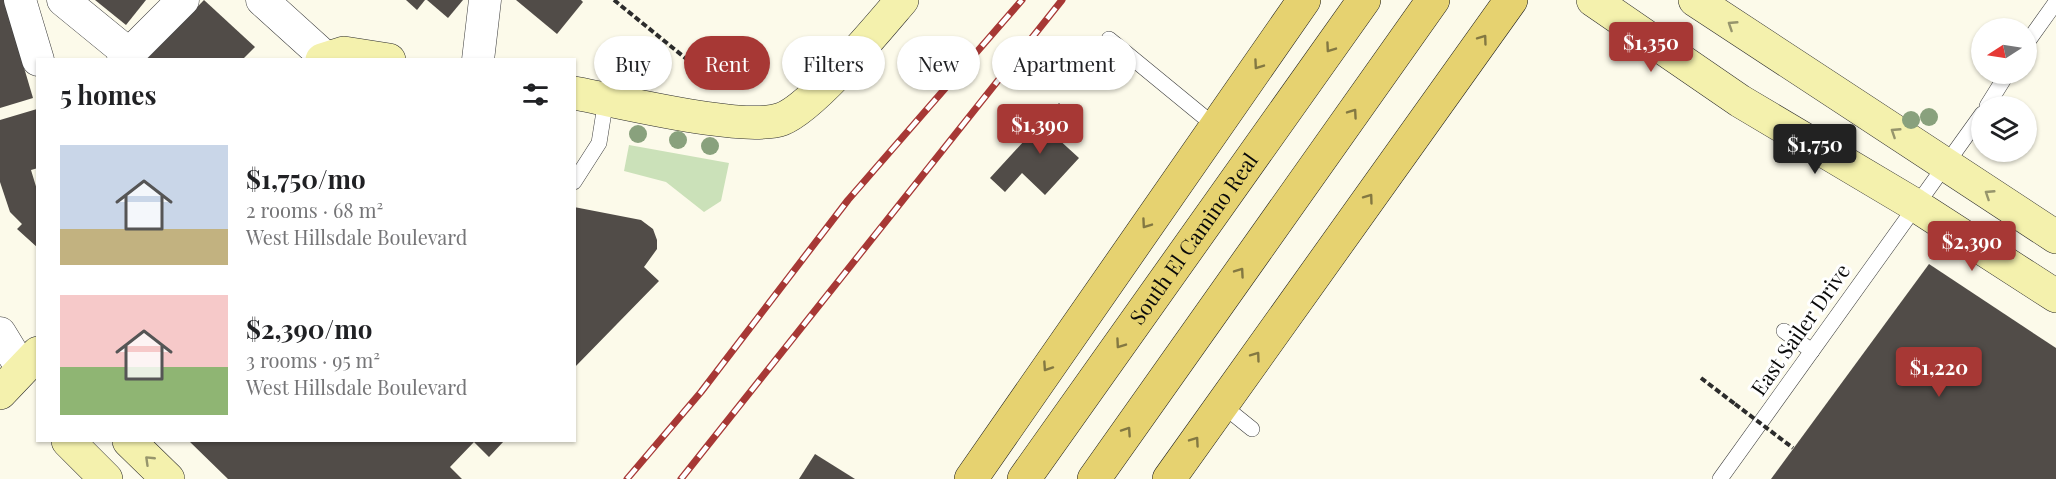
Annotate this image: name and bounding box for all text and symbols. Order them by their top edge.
north arrow [1971,18,2037,84]
map controls [1971,18,2037,162]
one-way arrow [1728,21,1738,33]
pin: $1,350 [1602,22,1700,73]
text: $1,350 [1623,28,1679,55]
one-way arrow [1476,35,1487,46]
chip: Buy [594,36,672,90]
chip: Rent [684,36,770,90]
chip: Filters [782,36,885,90]
chip: New [897,36,980,90]
chip: Apartment [992,36,1136,90]
one-way arrow [1326,41,1337,52]
one-way arrow [1254,58,1265,69]
text: 5 homes [60,77,156,112]
icon: filters [519,78,552,111]
button: layers [1971,96,2037,162]
pin: $1,390 [991,104,1089,155]
one-way arrow [1346,108,1357,119]
text: $1,390 [1011,110,1069,137]
pin: $1,750 [1766,124,1864,175]
one-way arrow [1891,128,1902,139]
text: $1,750 [1787,130,1843,157]
street label: South El Camino Real [1122,147,1263,329]
text: $1,750/mo [246,161,366,196]
icon: home [108,169,180,241]
one-way arrow [1985,189,1995,201]
one-way arrow [1362,193,1373,204]
text: 2 rooms · 68 m² [246,196,383,223]
one-way arrow [1142,217,1153,228]
pin: $2,390 [1923,221,2021,272]
text: West Hillsdale Boulevard [246,223,467,250]
text: $2,390 [1942,227,2002,254]
street label: East Sailer Drive [1743,257,1855,400]
one-way arrow [1233,267,1244,278]
text: $2,390/mo [246,311,372,346]
icon: home [108,319,180,391]
one-way arrow [1116,337,1127,348]
text: 3 rooms · 95 m² [246,346,380,373]
pin: $1,220 [1890,347,1988,398]
one-way arrow [1248,352,1259,363]
text: $1,220 [1910,353,1968,380]
one-way arrow [1043,361,1054,372]
text: West Hillsdale Boulevard [246,373,467,400]
one-way arrow [1120,426,1131,437]
one-way arrow [1188,437,1199,448]
one-way arrow [145,456,155,467]

